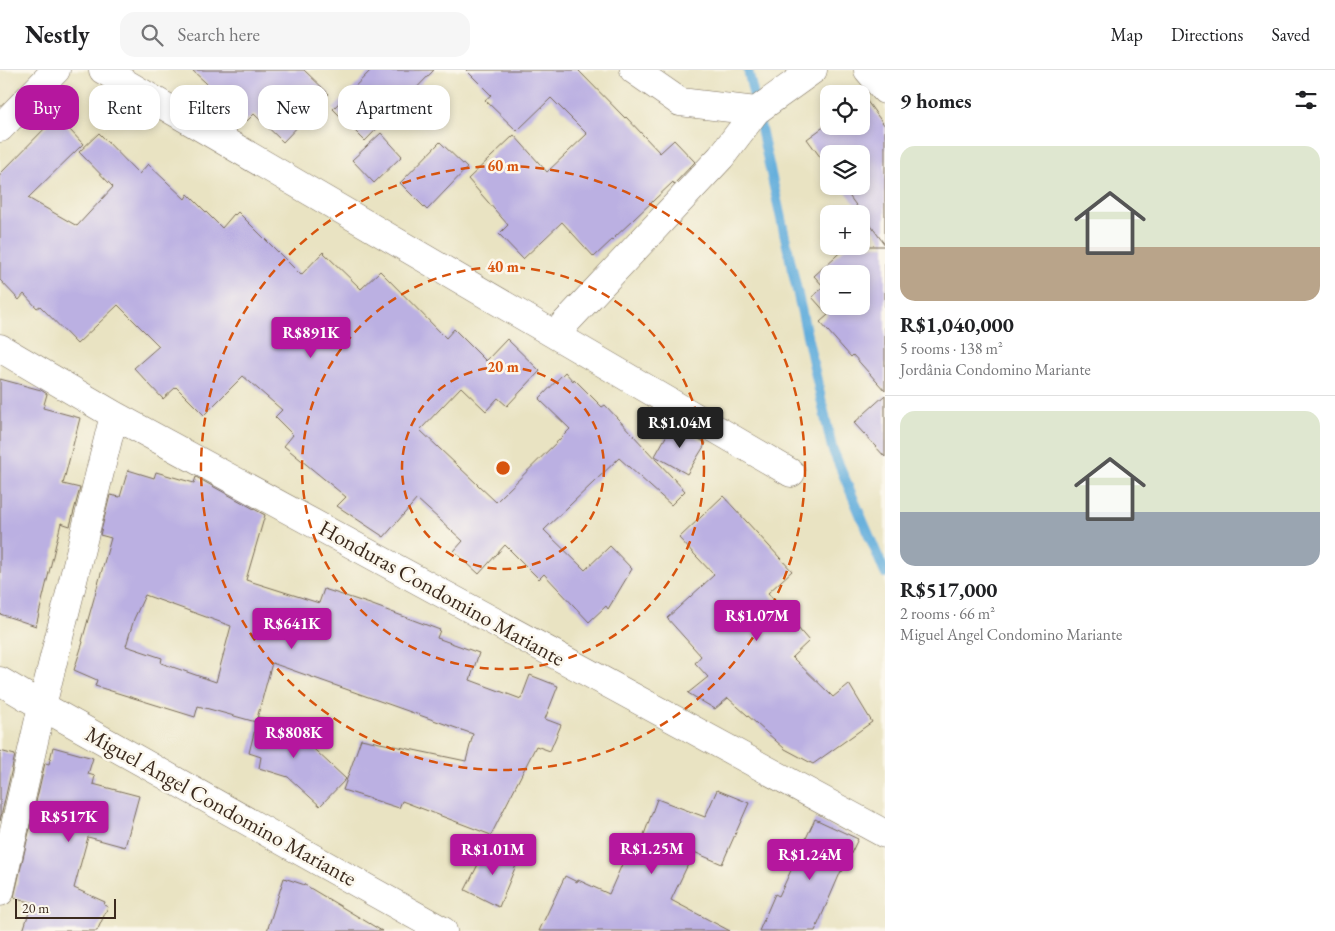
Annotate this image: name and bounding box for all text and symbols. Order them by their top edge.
search box [120,12,470,57]
text: Nestly [25,19,90,50]
icon: search [138,21,166,49]
text: Search here [178,22,260,47]
text: Map [1111,23,1143,46]
text: Directions [1171,23,1243,46]
text: Saved [1271,23,1310,46]
chip: Buy [15,85,79,130]
chip: Rent [89,85,160,130]
chip: Filters [170,85,248,130]
chip: New [258,85,328,130]
chip: Apartment [338,85,450,130]
map controls [820,85,870,315]
button: locate [820,85,870,135]
icon: filters [1292,86,1320,114]
text: 9 homes [900,87,972,114]
button: layers [820,145,870,195]
text: 60 m [487,156,519,175]
icon: home [1065,178,1155,268]
button: + [820,205,870,255]
text: 40 m [487,257,519,276]
button: − [820,265,870,315]
text: R$1,040,000 [900,311,1014,338]
pin: R$891K [270,316,352,359]
text: R$891K [282,322,340,343]
text: 5 rooms · 138 m² [900,338,1003,359]
text: 20 m [487,357,519,376]
text: Jordânia Condomino Mariante [900,359,1091,380]
pin: R$1.04M [634,406,726,449]
text: R$1.04M [648,412,712,433]
icon: home [1065,444,1155,534]
centre of rings [494,459,512,477]
street label: Honduras Condomino Mariante [314,513,571,673]
text: R$517,000 [900,576,997,603]
pin: R$1.07M [711,600,803,642]
text: 2 rooms · 66 m² [900,603,995,624]
text: R$1.07M [725,605,789,626]
pin: R$641K [251,608,333,650]
text: R$641K [263,613,321,634]
text: Miguel Angel Condomino Mariante [900,624,1122,645]
pin: R$808K [253,716,335,759]
street label: Miguel Angel Condomino Mariante [80,719,362,893]
text: R$808K [265,722,323,743]
pin: R$517K [28,800,110,843]
text: R$517K [40,806,98,827]
pin: R$1.25M [606,832,698,875]
pin: R$1.01M [447,834,539,876]
text: R$1.25M [620,838,684,859]
pin: R$1.24M [764,838,856,881]
text: R$1.01M [461,839,525,860]
text: R$1.24M [778,844,842,865]
scale bar [15,896,116,919]
text: 20 m [22,899,49,917]

